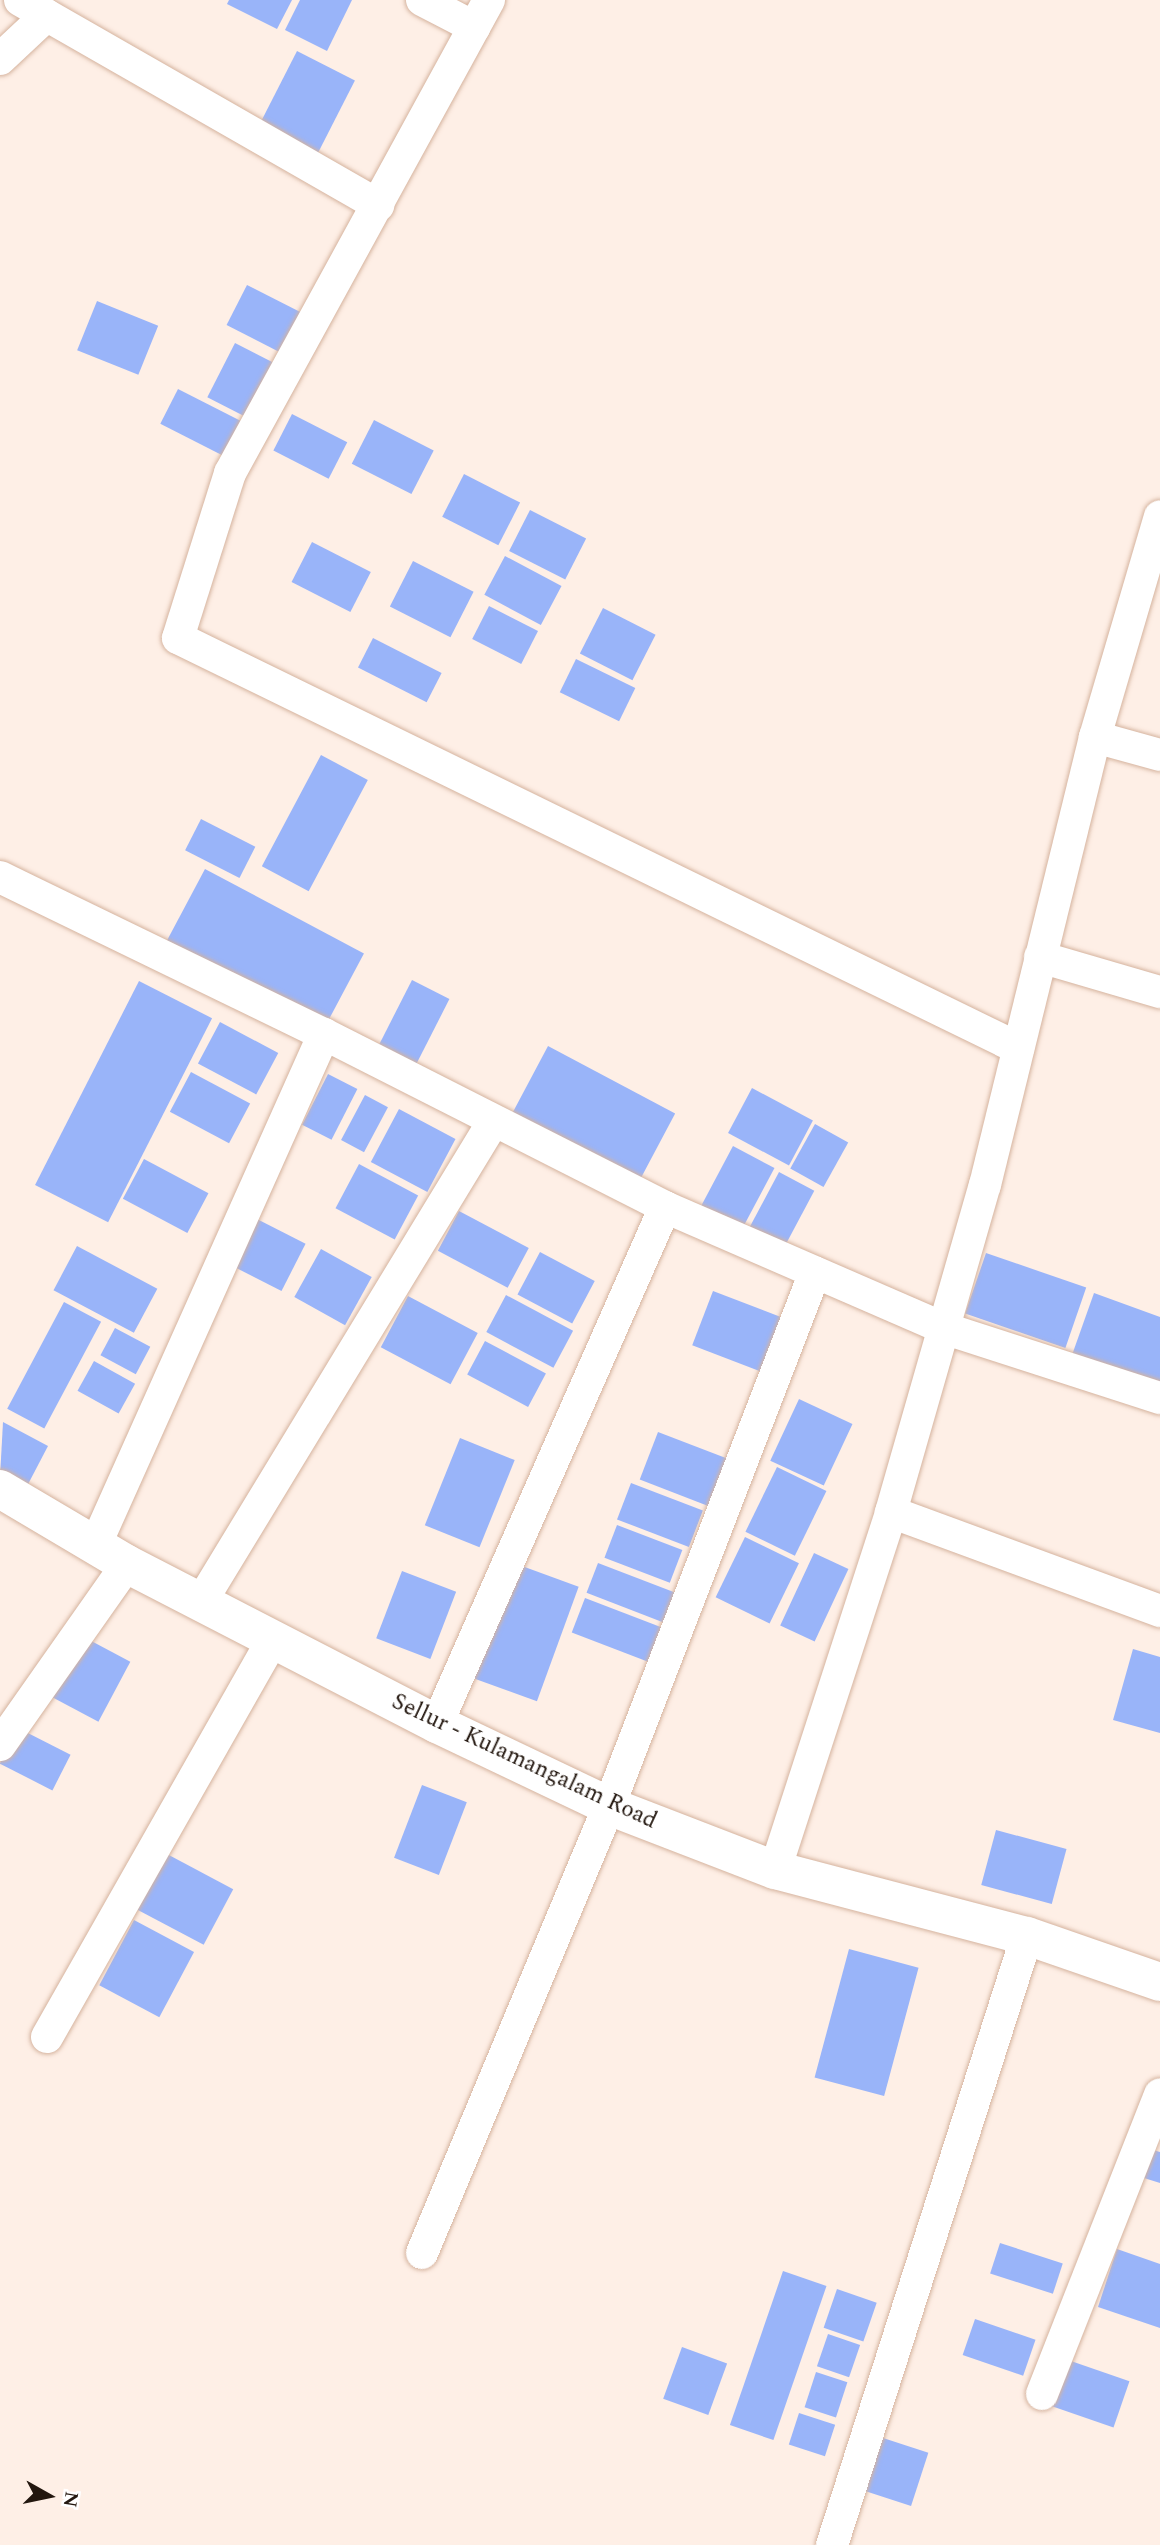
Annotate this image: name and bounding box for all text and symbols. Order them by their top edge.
street label: Sellur - Kulamangalam Road [387,1688,661,1836]
north arrow [14,2461,84,2531]
text: N [55,2489,86,2509]

